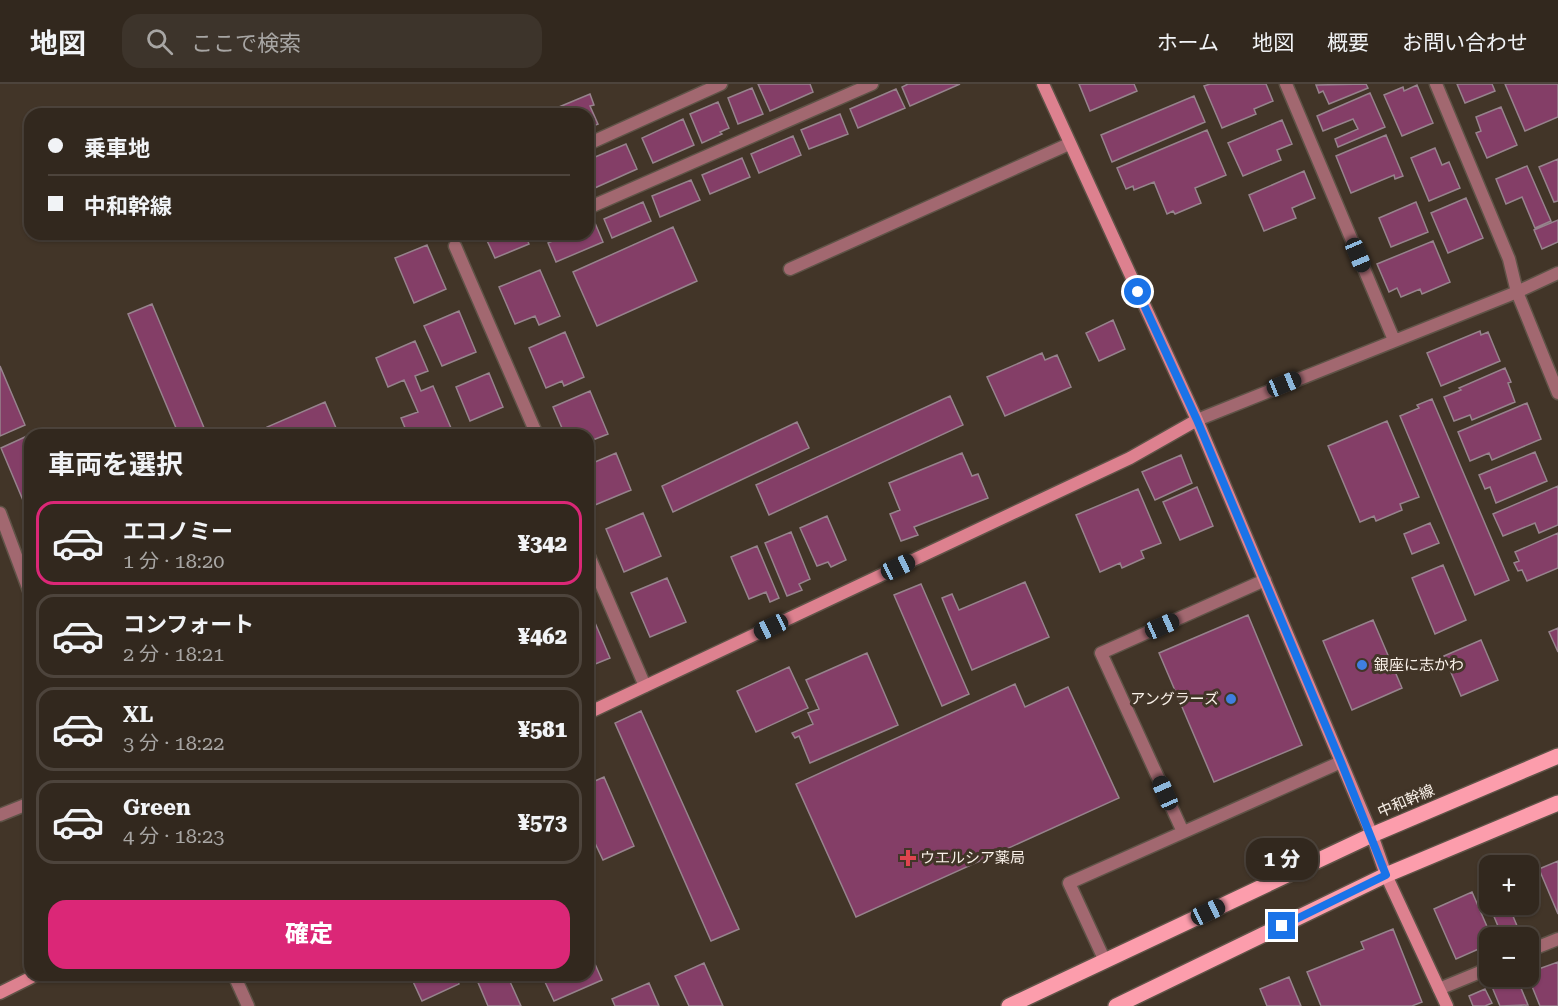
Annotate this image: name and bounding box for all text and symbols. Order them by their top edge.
search box [122,14,542,68]
icon: search [143,25,176,58]
text: 地図 [30,27,86,60]
text: ここで検索 [191,31,301,56]
text: ホーム [1157,31,1219,55]
text: 地図 [1252,31,1294,55]
text: 概要 [1327,31,1369,55]
text: お問い合わせ [1402,31,1528,55]
text: 乗車地 [84,136,150,161]
text: 中和幹線 [84,194,172,219]
car [1343,235,1373,275]
route start [1124,278,1151,305]
car [1264,369,1304,399]
text: 車両を選択 [48,449,183,481]
icon: car [51,516,105,570]
text: エコノミー [123,519,233,544]
text: ¥342 [518,531,567,556]
text: 1 分 · 18:20 [123,549,224,573]
car [878,551,918,583]
icon: car [51,609,105,663]
car [1142,610,1182,642]
car [751,611,791,643]
text: コンフォート [123,612,254,637]
text: ¥462 [518,624,567,649]
text: 2 分 · 18:21 [123,642,224,666]
place label: 銀座に志かわ [1374,656,1464,674]
marker: 銀座に志かわ [1355,658,1369,672]
place label: アングラーズ [1130,690,1219,708]
marker: アングラーズ [1224,692,1238,706]
icon: car [51,702,105,756]
text: XL [123,702,153,727]
text: ¥581 [518,717,567,742]
text: 3 分 · 18:22 [123,731,224,755]
car [1149,773,1181,813]
street label: 中和幹線 [1375,781,1437,821]
icon: car [51,795,105,849]
text: Green [123,795,191,820]
text: ¥573 [518,810,567,835]
text: 4 分 · 18:23 [123,824,224,848]
callout: 1 分 [1246,839,1318,881]
text: 1 分 [1264,847,1300,871]
place label: ウエルシア薬局 [920,849,1025,867]
marker: ウエルシア薬局 [901,851,915,865]
map controls [1479,855,1539,987]
button: + [1479,855,1539,915]
car [1188,896,1228,928]
button: 確定 [48,900,570,969]
route end [1268,912,1295,939]
button: − [1479,927,1539,987]

